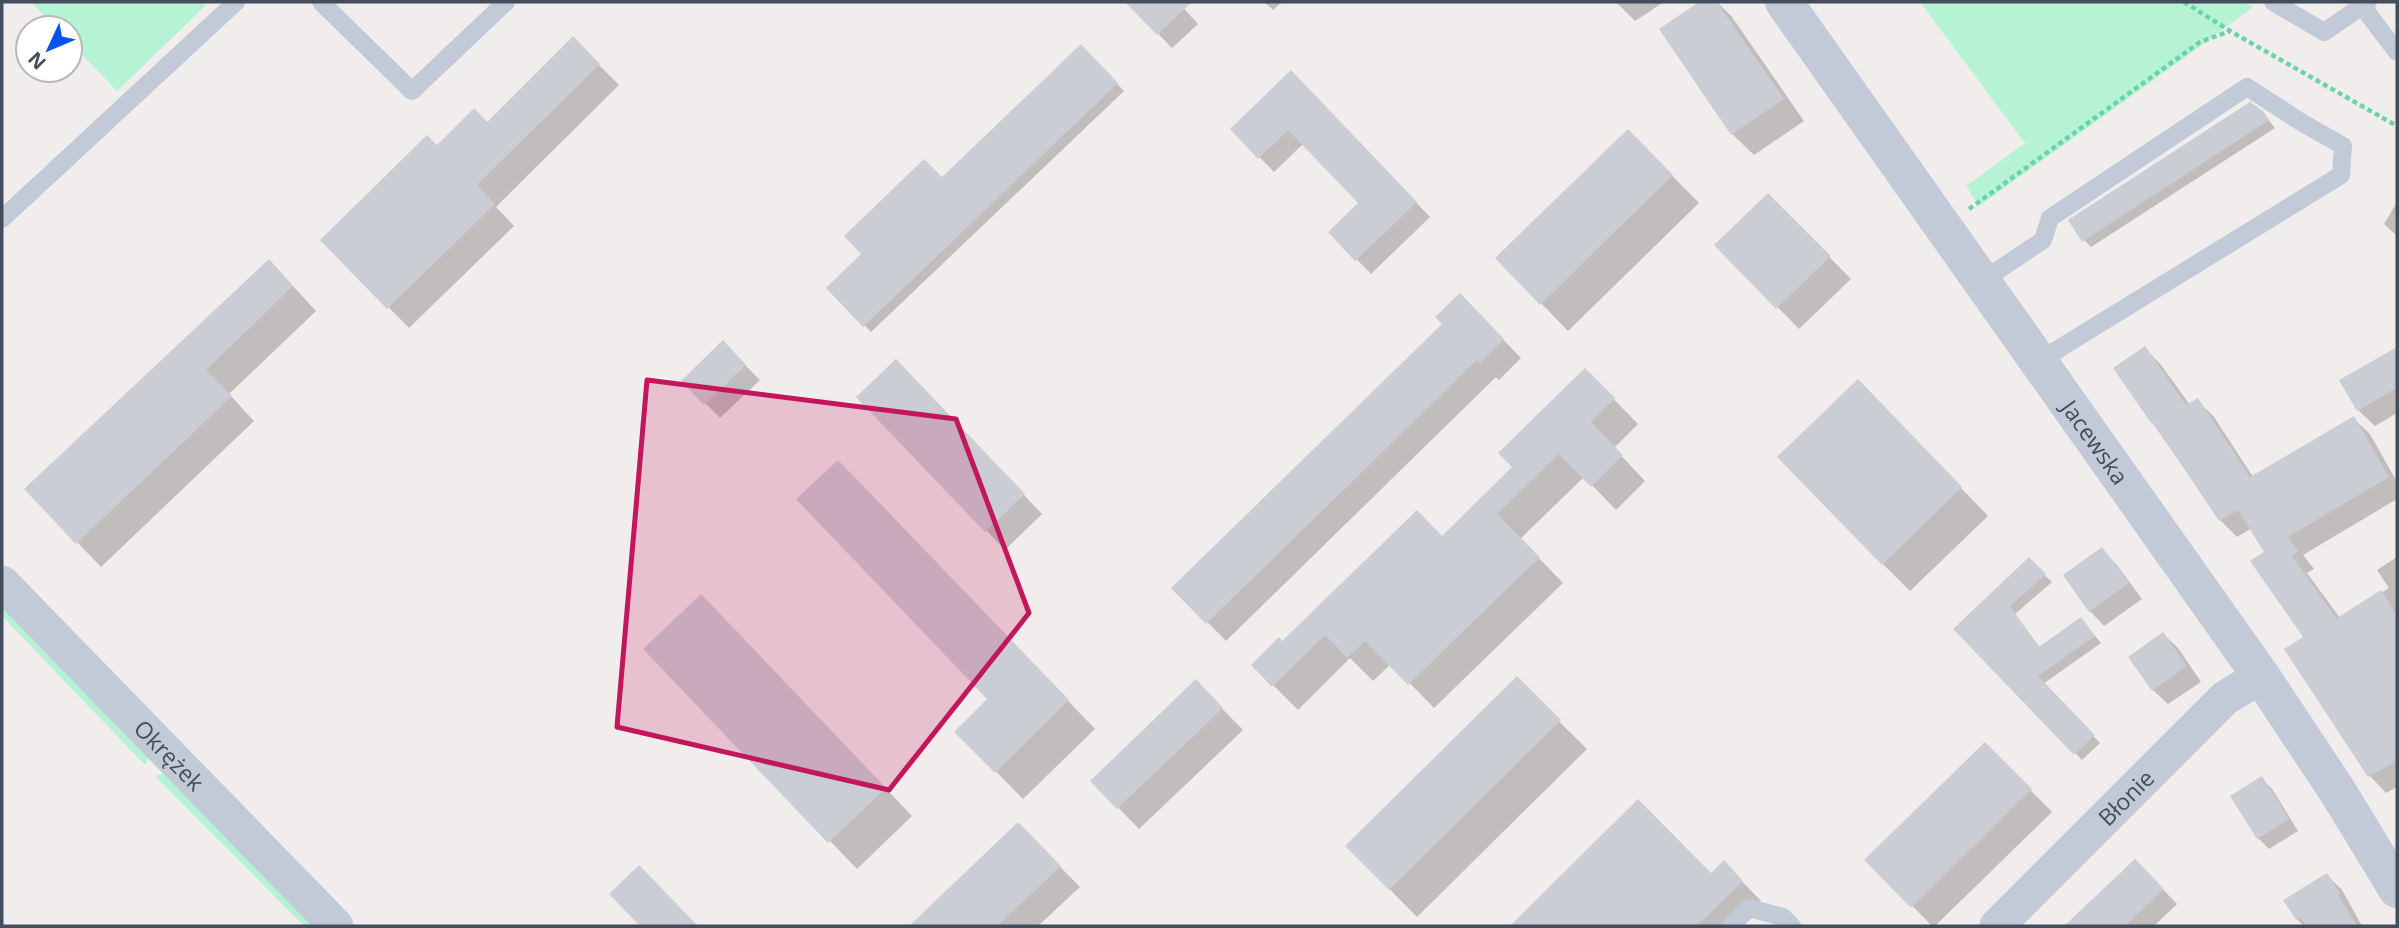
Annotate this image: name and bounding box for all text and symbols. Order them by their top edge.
north arrow [14,14,84,84]
text: N [22,46,51,75]
street label: Jacewska [2053,392,2136,491]
street label: Okrężek [127,712,212,798]
street label: Błonie [2091,762,2161,832]

